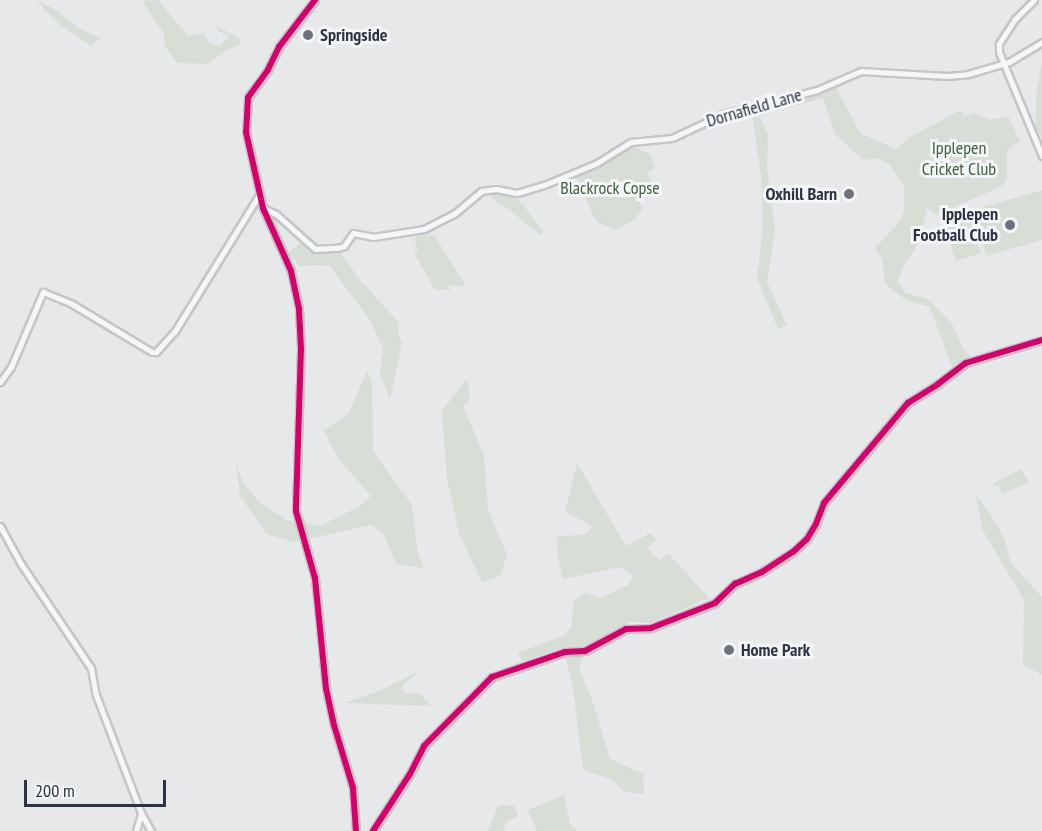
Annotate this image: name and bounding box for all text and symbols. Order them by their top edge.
place label: Springside [320,24,387,46]
marker: Springside [301,28,315,42]
street label: Dornafield Lane [704,84,804,132]
park label: Ipplepen Cricket Club [922,138,996,180]
park label: Blackrock Copse [560,177,660,199]
place label: Oxhill Barn [765,183,837,205]
marker: Oxhill Barn [842,187,856,201]
place label: Ipplepen Football Club [913,204,998,246]
marker: Ipplepen Football Club [1003,218,1017,232]
place label: Home Park [741,639,810,661]
marker: Home Park [722,643,736,657]
scale bar [27,768,170,806]
text: 200 m [35,779,75,802]

